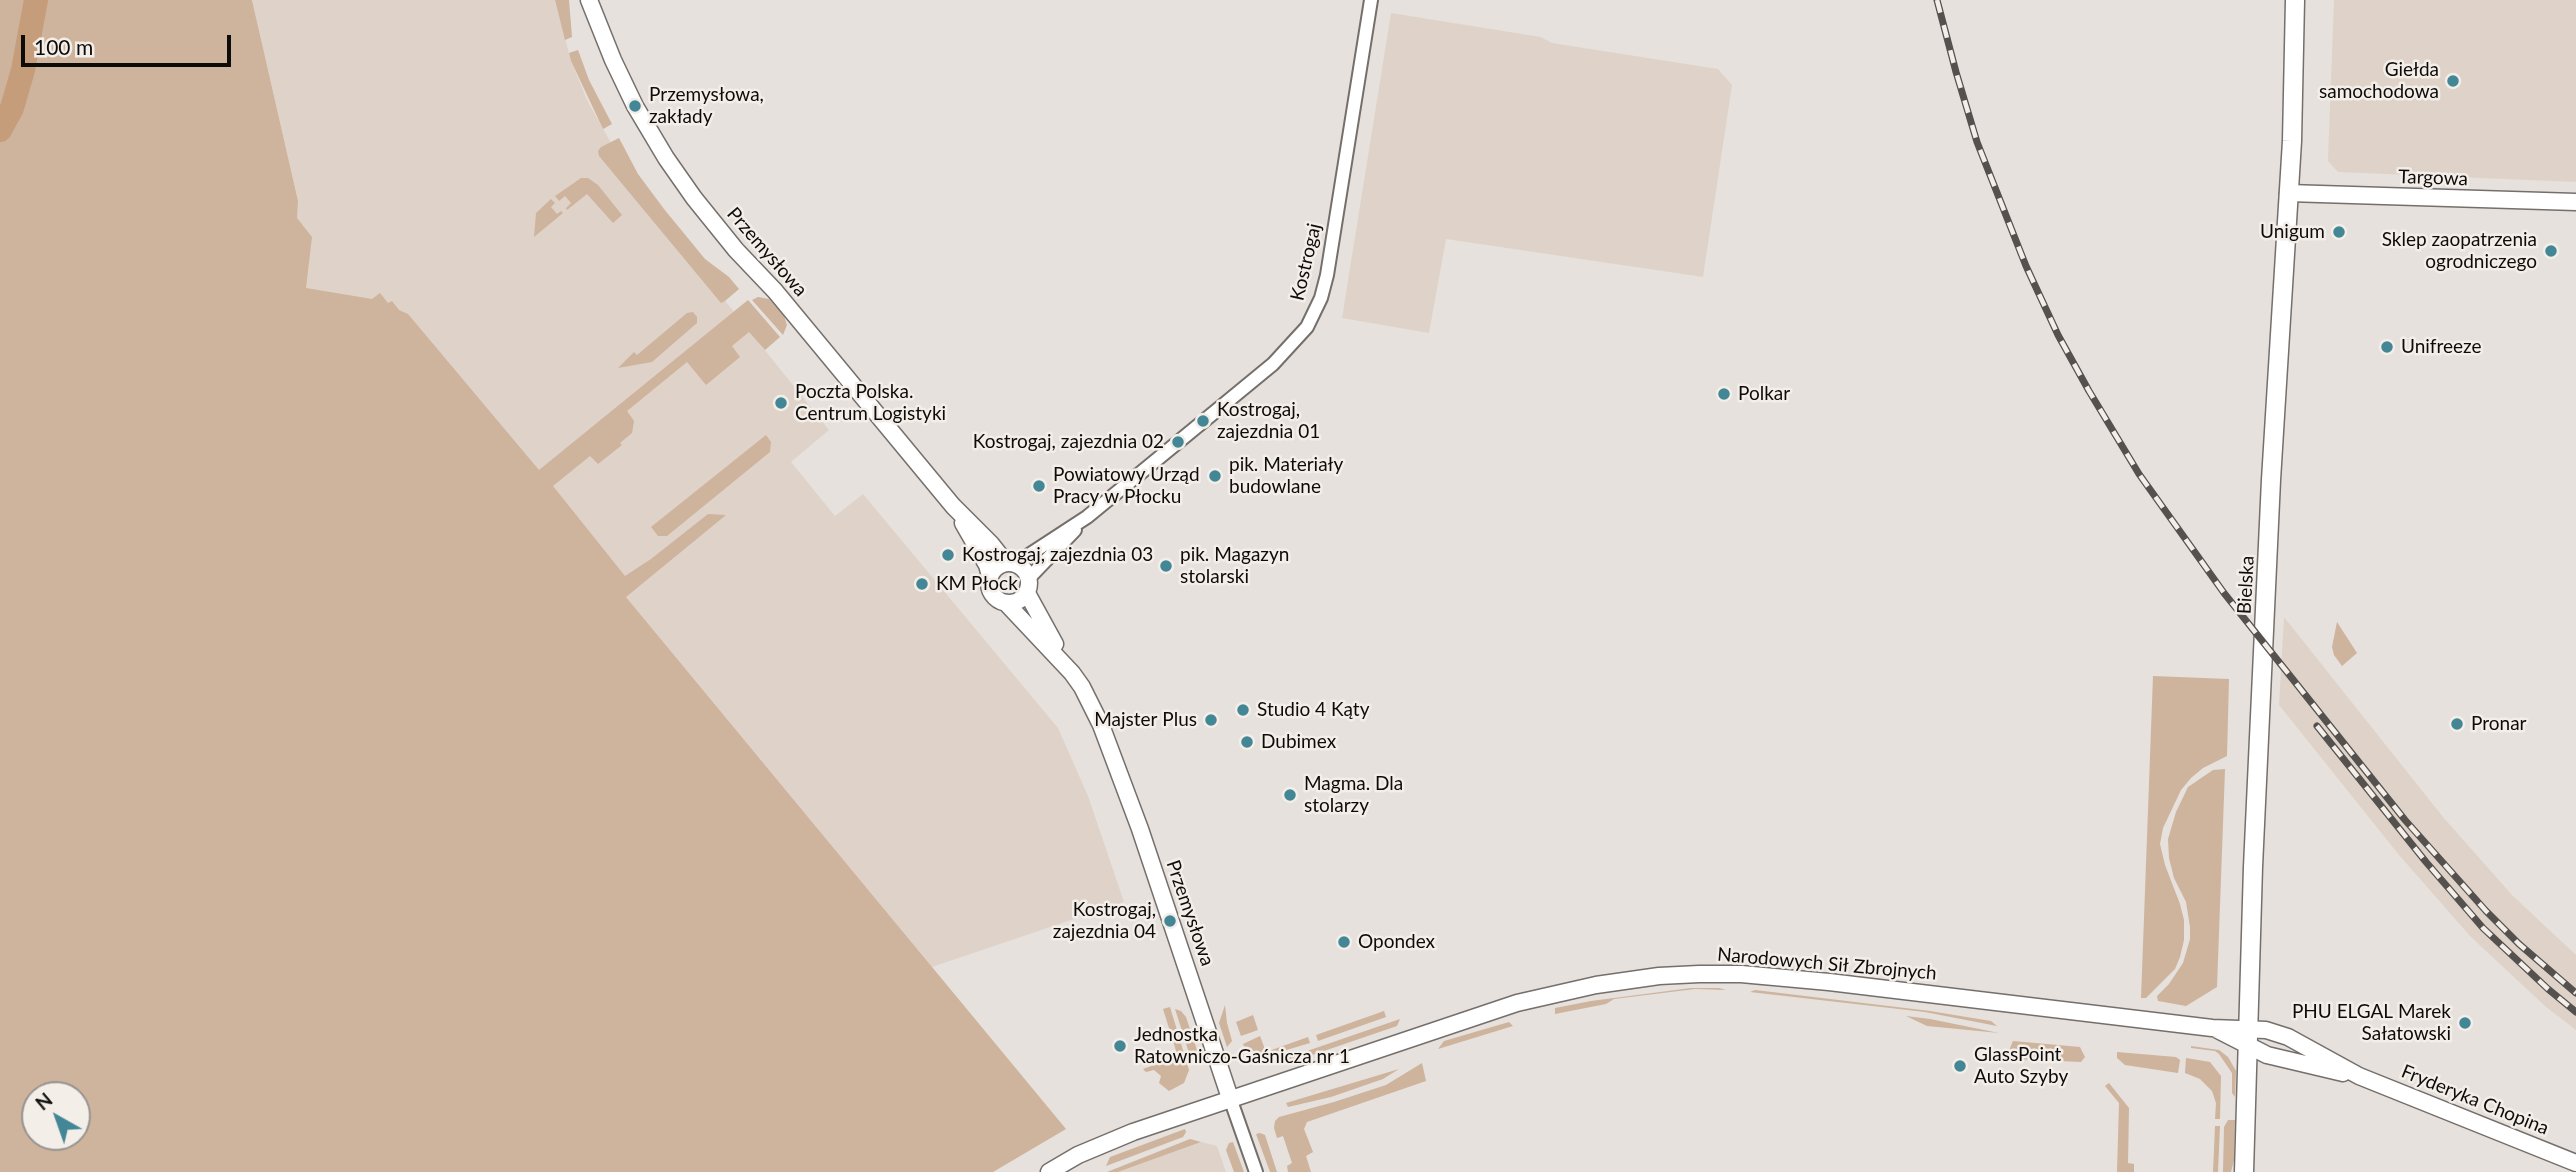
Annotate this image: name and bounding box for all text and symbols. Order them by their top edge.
scale bar [24,21,234,65]
text: 100 m [34,34,93,59]
place label: Giełda samochodowa [2319,59,2439,103]
marker: Giełda samochodowa [2445,73,2461,89]
place label: Przemysłowa, zakłady [649,84,764,128]
marker: Przemysłowa, zakłady [627,98,643,114]
street label: Targowa [2398,165,2468,191]
street label: Przemysłowa [722,203,812,301]
street label: Kostrogaj [1286,221,1326,303]
place label: Unigum [2260,221,2325,243]
marker: Unigum [2331,224,2347,240]
place label: Sklep zaopatrzenia ogrodniczego [2382,229,2537,273]
marker: Sklep zaopatrzenia ogrodniczego [2543,243,2559,259]
place label: Unifreeze [2401,336,2482,358]
marker: Unifreeze [2379,339,2395,355]
place label: Poczta Polska. Centrum Logistyki [795,381,946,425]
place label: Polkar [1738,383,1790,405]
marker: Polkar [1716,386,1732,402]
marker: Poczta Polska. Centrum Logistyki [773,395,789,411]
place label: Kostrogaj, zajezdnia 01 [1217,399,1320,443]
marker: Kostrogaj, zajezdnia 01 [1195,413,1211,429]
place label: Kostrogaj, zajezdnia 02 [973,431,1164,453]
marker: Kostrogaj, zajezdnia 02 [1170,434,1186,450]
place label: pik. Materiały budowlane [1229,454,1343,498]
place label: Powiatowy Urząd Pracy w Płocku [1053,464,1200,508]
marker: pik. Materiały budowlane [1207,468,1223,484]
marker: Powiatowy Urząd Pracy w Płocku [1031,478,1047,494]
place label: Kostrogaj, zajezdnia 03 [962,544,1153,566]
place label: pik. Magazyn stolarski [1180,544,1289,588]
marker: Kostrogaj, zajezdnia 03 [940,547,956,563]
street label: Bielska [2233,555,2259,615]
marker: pik. Magazyn stolarski [1158,558,1174,574]
place label: KM Płock [936,573,1018,595]
marker: KM Płock [914,576,930,592]
place label: Studio 4 Kąty [1257,699,1369,721]
marker: Studio 4 Kąty [1235,702,1251,718]
place label: Majster Plus [1094,709,1197,731]
marker: Majster Plus [1203,712,1219,728]
place label: Pronar [2471,713,2526,735]
marker: Pronar [2449,716,2465,732]
place label: Dubimex [1261,731,1336,753]
marker: Dubimex [1239,734,1255,750]
place label: Magma. Dla stolarzy [1304,773,1403,817]
marker: Magma. Dla stolarzy [1282,787,1298,803]
street label: Przemysłowa [1161,857,1219,969]
place label: Kostrogaj, zajezdnia 04 [1053,899,1156,943]
marker: Kostrogaj, zajezdnia 04 [1162,913,1178,929]
place label: Opondex [1358,931,1435,953]
marker: Opondex [1336,934,1352,950]
street label: Narodowych Sił Zbrojnych [1716,943,1938,985]
place label: PHU ELGAL Marek Sałatowski [2292,1001,2451,1045]
marker: PHU ELGAL Marek Sałatowski [2457,1015,2473,1031]
place label: Jednostka Ratowniczo-Gaśnicza nr 1 [1134,1024,1350,1068]
marker: Jednostka Ratowniczo-Gaśnicza nr 1 [1112,1038,1128,1054]
place label: GlassPoint Auto Szyby [1974,1044,2068,1088]
marker: GlassPoint Auto Szyby [1952,1058,1968,1074]
street label: Fryderyka Chopina [2398,1060,2552,1140]
north arrow [21,1081,91,1151]
text: N [30,1088,56,1115]

